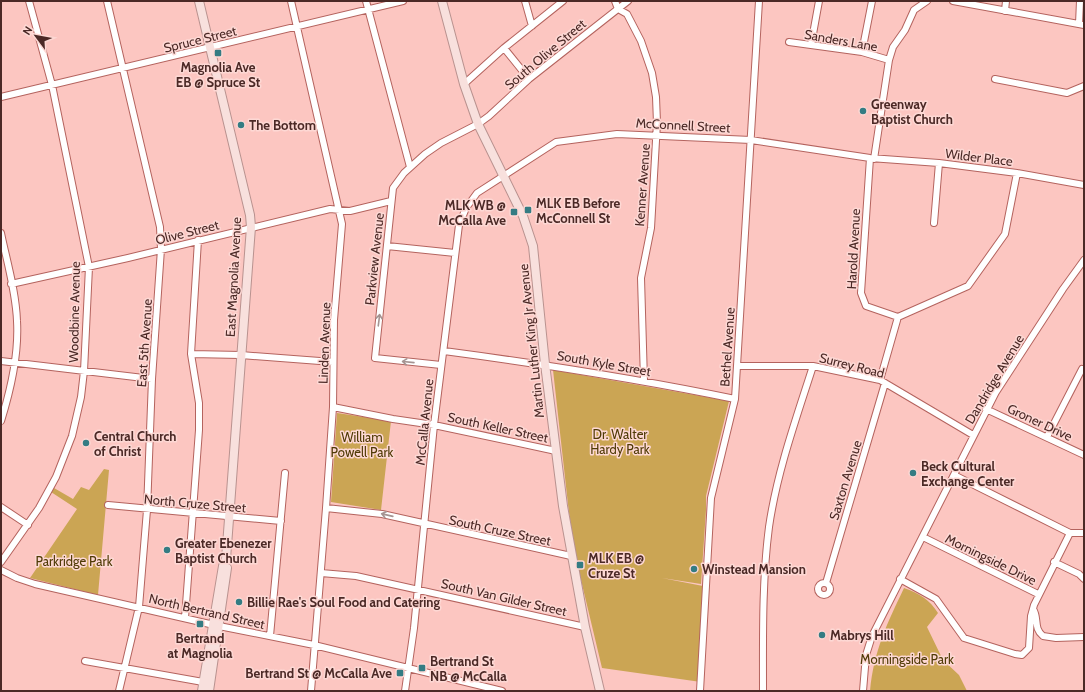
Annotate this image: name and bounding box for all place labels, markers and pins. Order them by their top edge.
marker: Magnolia Ave EB @ Spruce St [213,48,223,58]
place label: Magnolia Ave EB @ Spruce St [176,59,261,90]
place label: Greenway Baptist Church [871,96,953,127]
marker: Greenway Baptist Church [858,106,868,116]
place label: The Bottom [249,117,316,133]
marker: The Bottom [236,120,246,130]
place label: MLK EB Before McConnell St [536,195,621,226]
place label: MLK WB @ McCalla Ave [438,197,506,228]
marker: MLK EB Before McConnell St [523,205,533,215]
marker: MLK WB @ McCalla Ave [509,207,519,217]
place label: Central Church of Christ [94,428,177,459]
marker: Central Church of Christ [81,438,91,448]
place label: Beck Cultural Exchange Center [921,458,1015,489]
marker: Beck Cultural Exchange Center [908,468,918,478]
place label: Greater Ebenezer Baptist Church [175,535,272,566]
marker: Greater Ebenezer Baptist Church [162,545,172,555]
place label: MLK EB @ Cruze St [588,550,644,581]
marker: MLK EB @ Cruze St [575,560,585,570]
place label: Winstead Mansion [702,561,806,577]
marker: Winstead Mansion [689,564,699,574]
place label: Billie Rae's Soul Food and Catering [247,594,441,610]
marker: Billie Rae's Soul Food and Catering [234,597,244,607]
marker: Bertrand at Magnolia [195,619,205,629]
place label: Mabrys Hill [830,627,894,643]
place label: Bertrand at Magnolia [167,630,233,661]
marker: Mabrys Hill [817,630,827,640]
place label: Bertrand St NB @ McCalla [430,653,507,684]
marker: Bertrand St NB @ McCalla [417,663,427,673]
place label: Bertrand St @ McCalla Ave [245,665,392,681]
marker: Bertrand St @ McCalla Ave [395,668,405,678]

